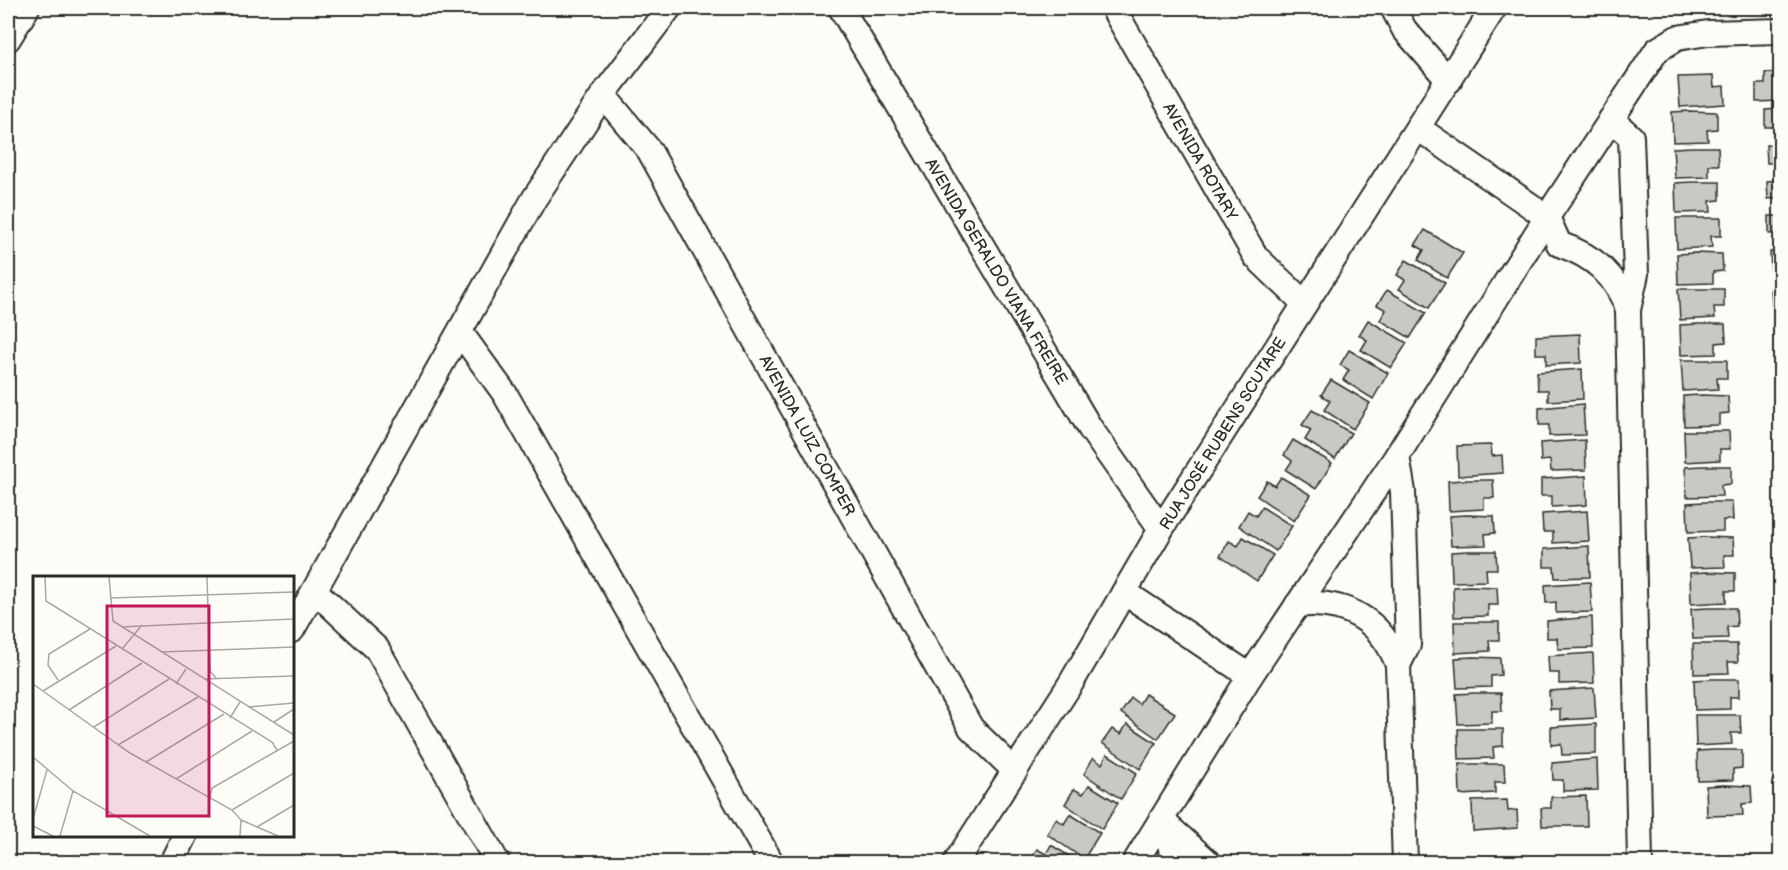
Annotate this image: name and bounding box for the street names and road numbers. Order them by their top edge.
street label: AVENIDA ROTARY [1158,100,1241,224]
street label: AVENIDA GERALDO VIANA FREIRE [920,155,1071,388]
street label: RUA JOSÉ RUBENS SCUTARE [1154,333,1291,534]
street label: AVENIDA LUIZ COMPER [755,352,859,519]

